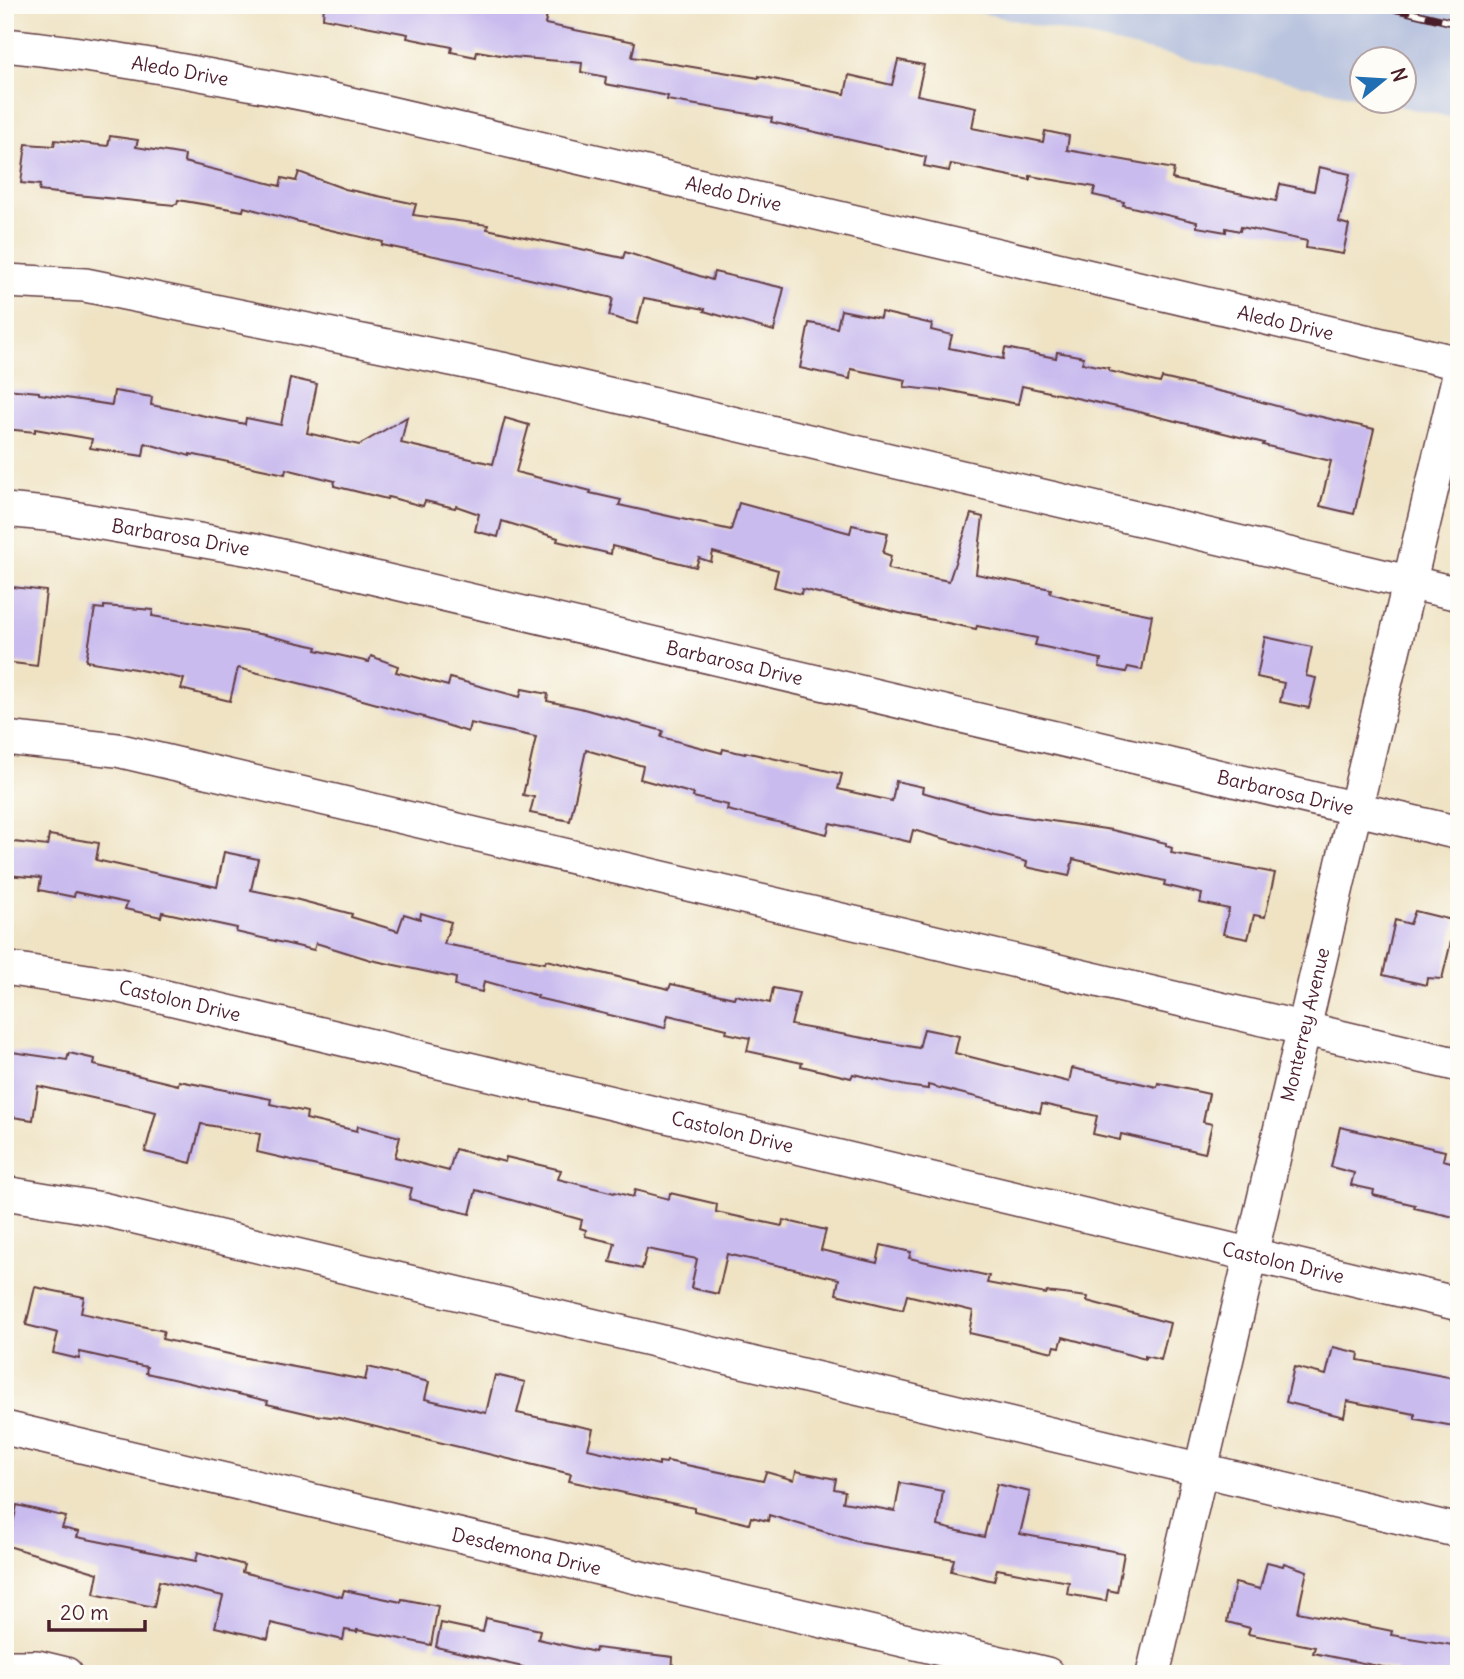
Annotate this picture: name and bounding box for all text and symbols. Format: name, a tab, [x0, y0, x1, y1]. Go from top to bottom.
north arrow	[1348, 46, 1418, 116]
street label: Aledo Drive	[130, 50, 231, 91]
text: N	[1386, 65, 1413, 85]
street label: Aledo Drive	[683, 171, 784, 216]
street label: Aledo Drive	[1235, 300, 1336, 345]
street label: Barbarosa Drive	[110, 513, 252, 561]
street label: Barbarosa Drive	[664, 635, 805, 690]
street label: Barbarosa Drive	[1215, 765, 1356, 820]
street label: Monterrey Avenue	[1275, 945, 1334, 1104]
street label: Castolon Drive	[117, 974, 243, 1026]
street label: Castolon Drive	[669, 1106, 796, 1158]
street label: Castolon Drive	[1220, 1236, 1347, 1288]
street label: Desdemona Drive	[450, 1522, 604, 1580]
scale bar	[49, 1588, 145, 1632]
text: 20 m	[60, 1599, 109, 1626]

